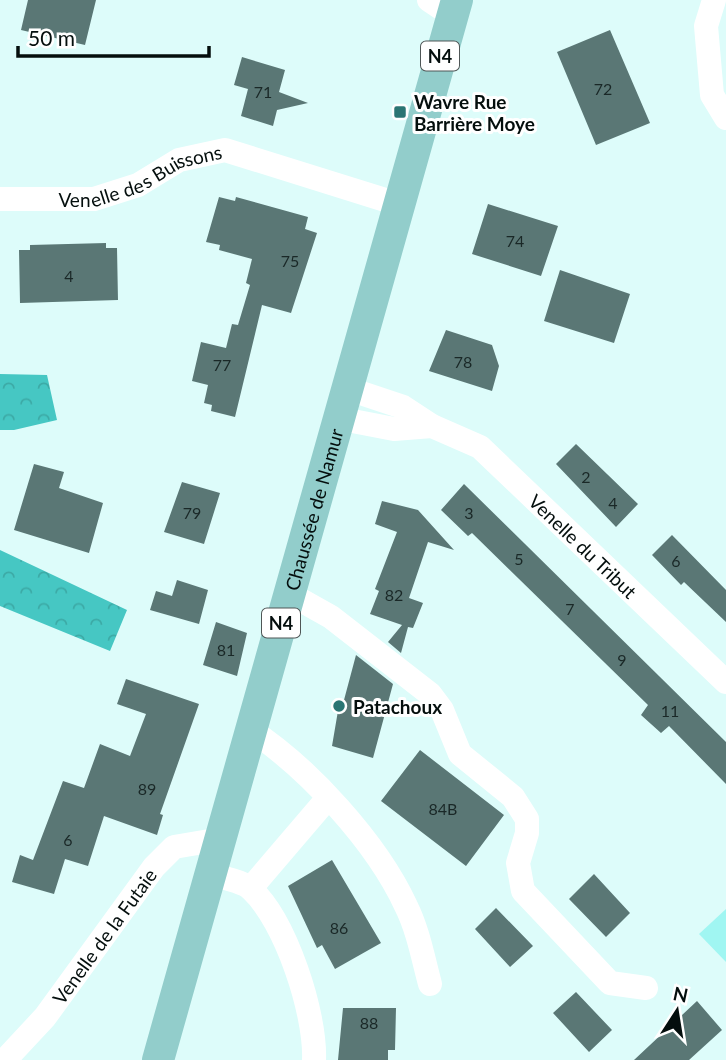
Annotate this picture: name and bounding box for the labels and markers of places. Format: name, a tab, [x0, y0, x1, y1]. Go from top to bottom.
place label: Wavre Rue Barrière Moye	[414, 90, 535, 135]
marker: Wavre Rue Barrière Moye	[392, 104, 408, 120]
place label: Patachoux	[353, 695, 442, 718]
marker: Patachoux	[331, 698, 347, 714]

